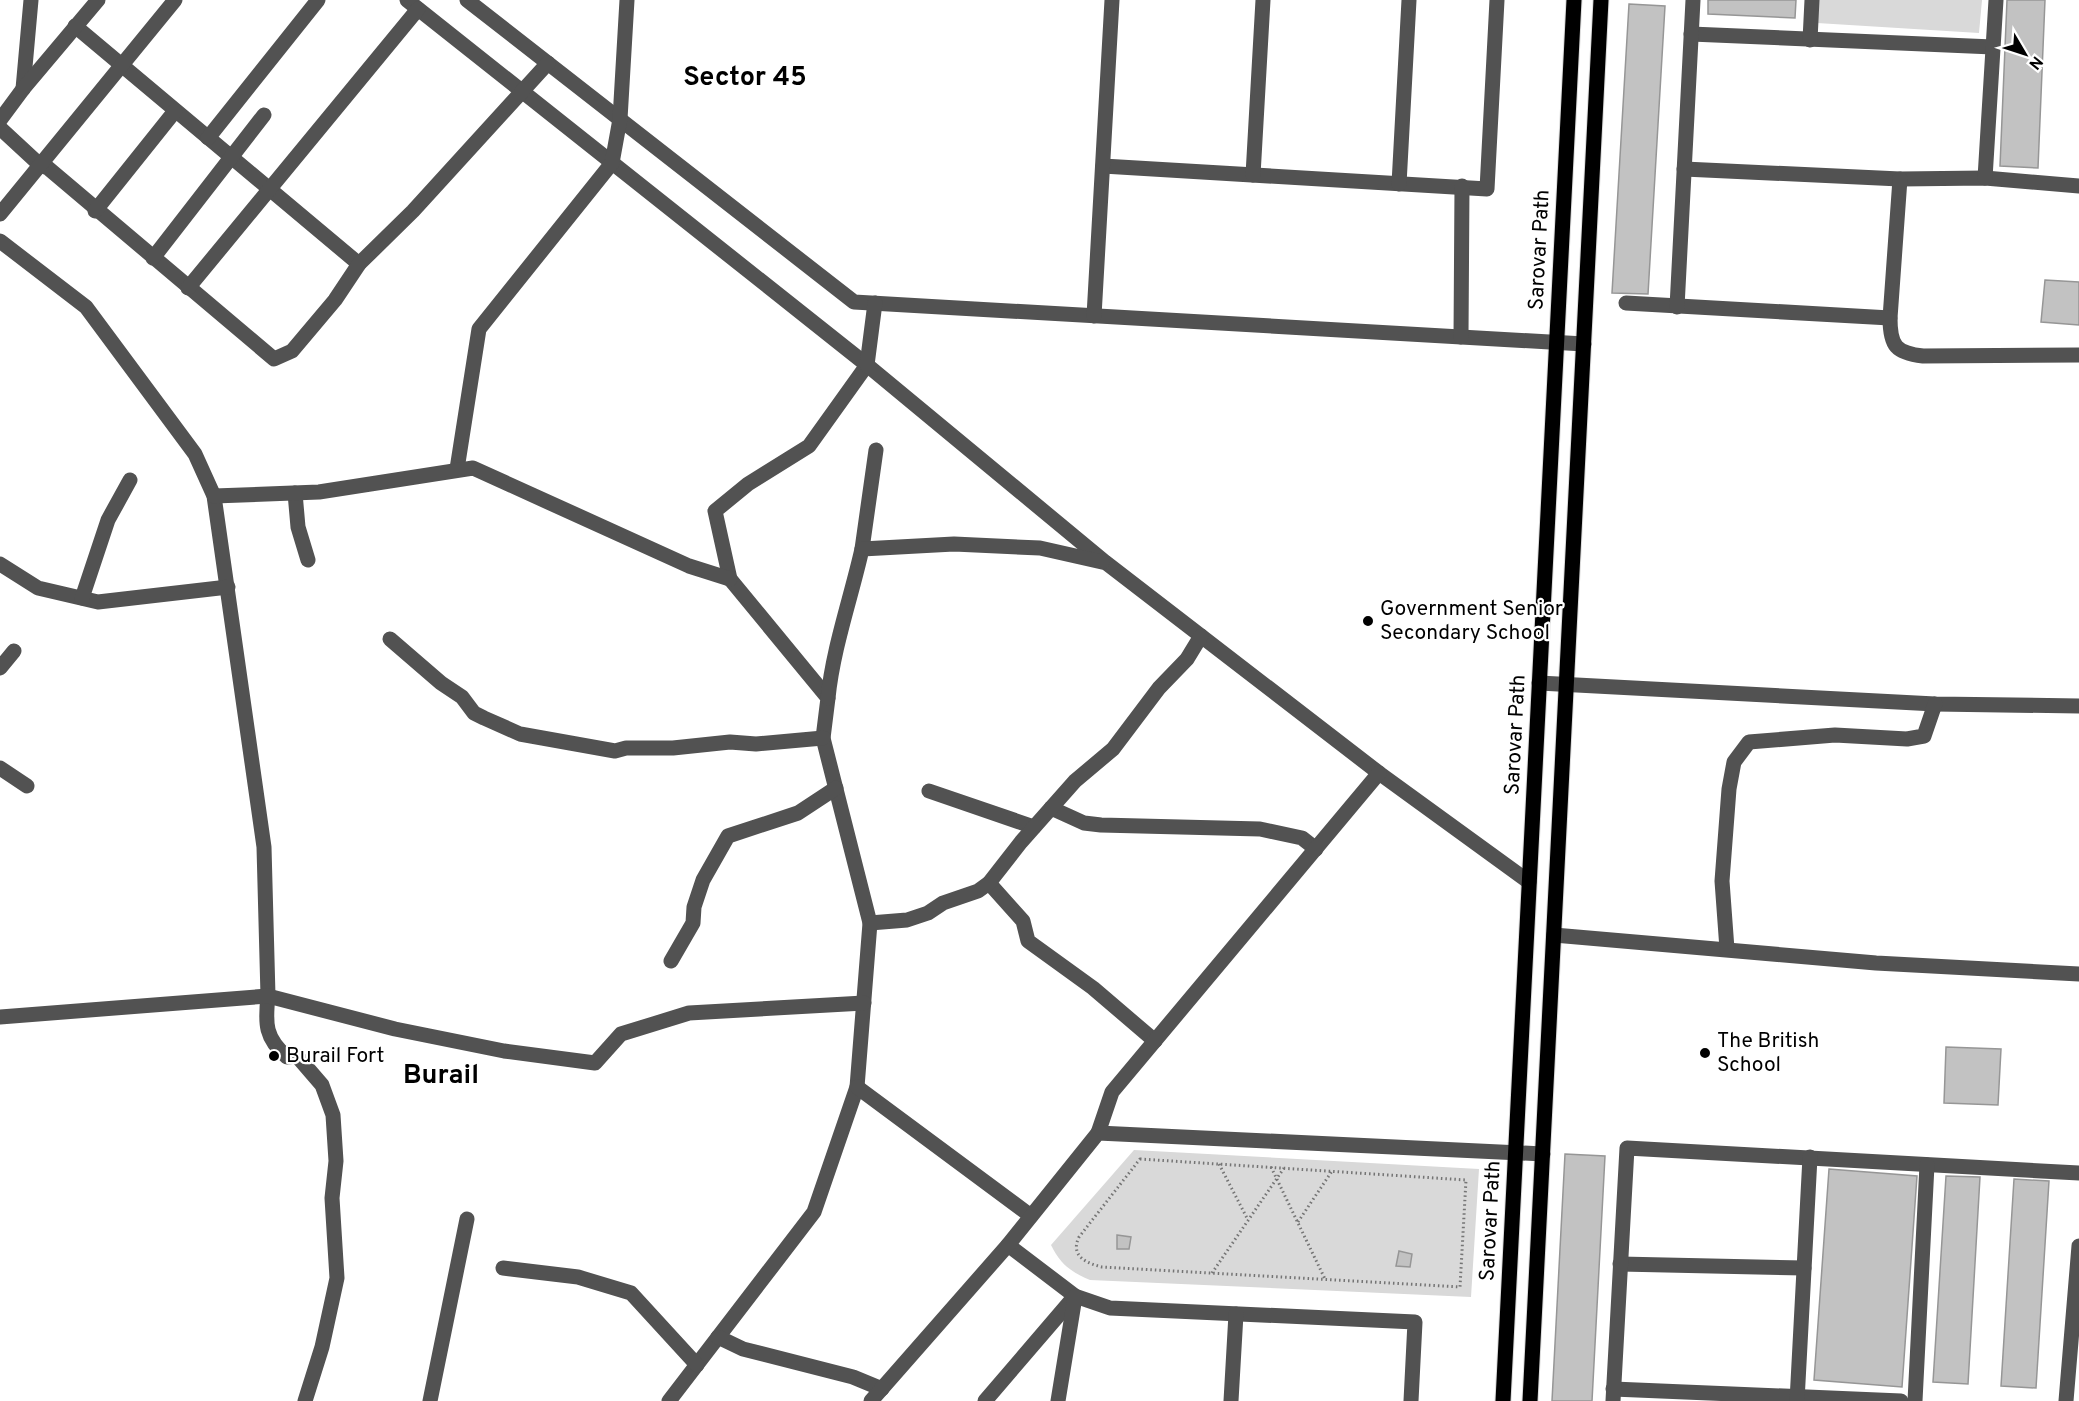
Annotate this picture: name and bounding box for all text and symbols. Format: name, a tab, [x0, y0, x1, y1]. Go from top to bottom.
north arrow	[1995, 24, 2055, 84]
text: N	[2024, 51, 2046, 73]
district label: Sector 45	[683, 61, 807, 95]
street label: Sarovar Path	[1523, 189, 1557, 311]
place label: Government Senior Secondary School	[1380, 596, 1563, 647]
marker: Government Senior Secondary School	[1361, 614, 1375, 628]
street label: Sarovar Path	[1499, 674, 1533, 796]
place label: The British School	[1717, 1028, 1819, 1079]
place label: Burail Fort	[286, 1043, 384, 1070]
marker: The British School	[1698, 1046, 1712, 1060]
marker: Burail Fort	[267, 1049, 281, 1063]
district label: Burail	[403, 1059, 479, 1093]
street label: Sarovar Path	[1474, 1160, 1508, 1282]

